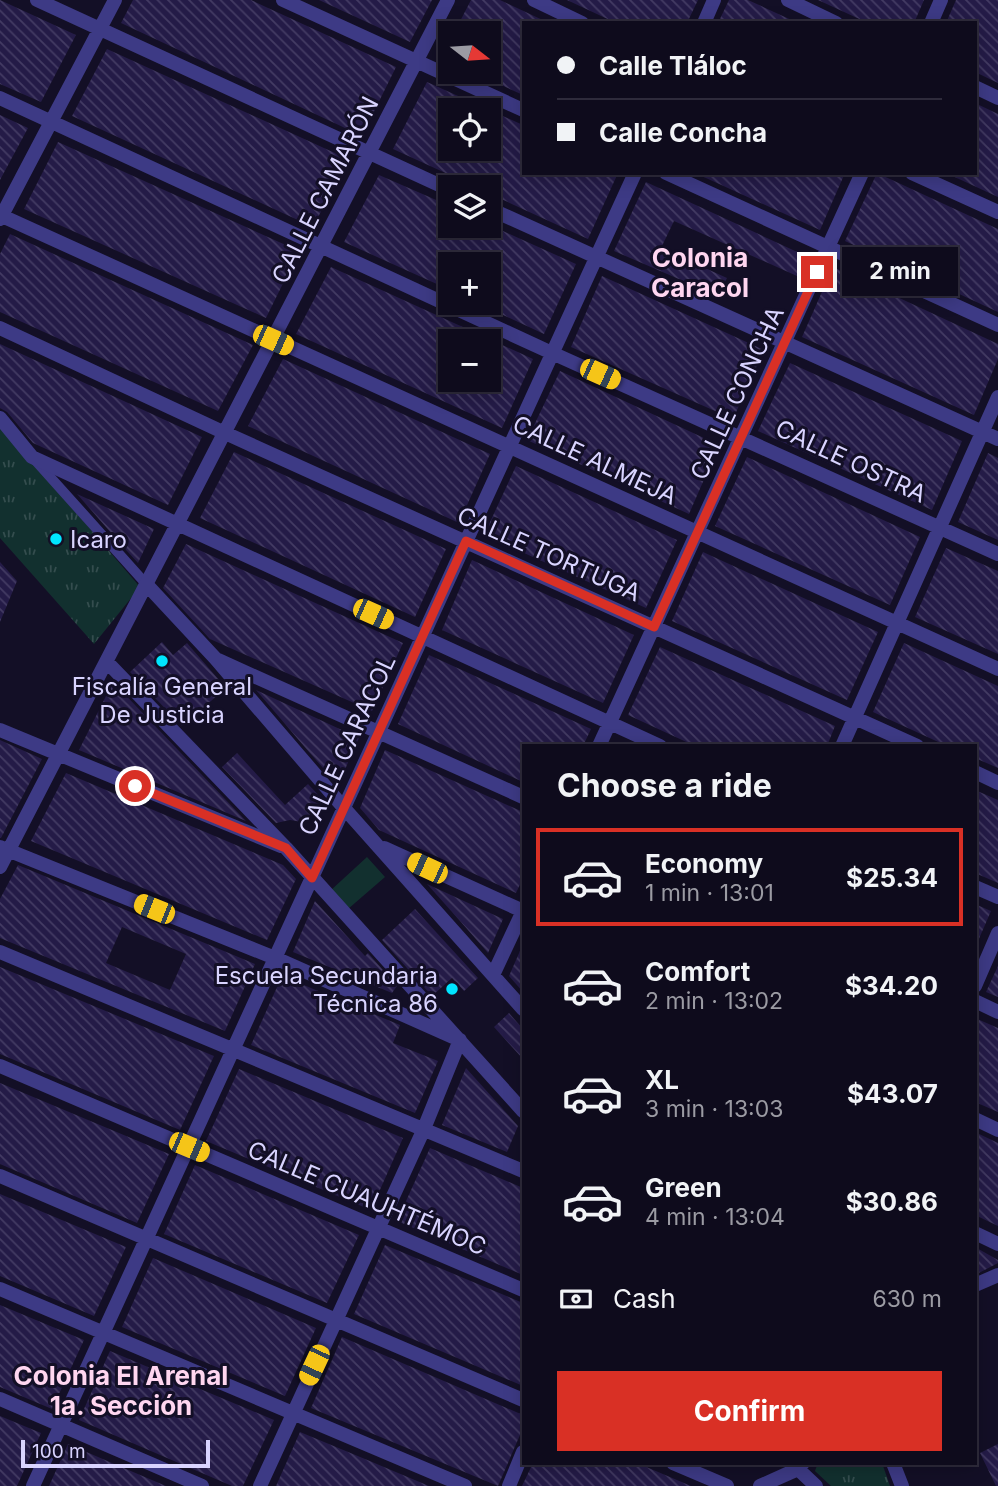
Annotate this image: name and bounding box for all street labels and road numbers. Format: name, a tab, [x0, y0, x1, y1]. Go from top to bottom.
street label: CALLE CAMARÓN	[265, 92, 385, 288]
street label: CALLE CONCHA	[684, 302, 790, 484]
street label: CALLE ALMEJA	[508, 409, 682, 511]
street label: CALLE OSTRA	[771, 413, 931, 509]
street label: CALLE TORTUGA	[453, 501, 645, 607]
street label: CALLE CARACOL	[292, 650, 402, 840]
street label: CALLE CUAUHTÉMOC	[243, 1134, 491, 1261]

